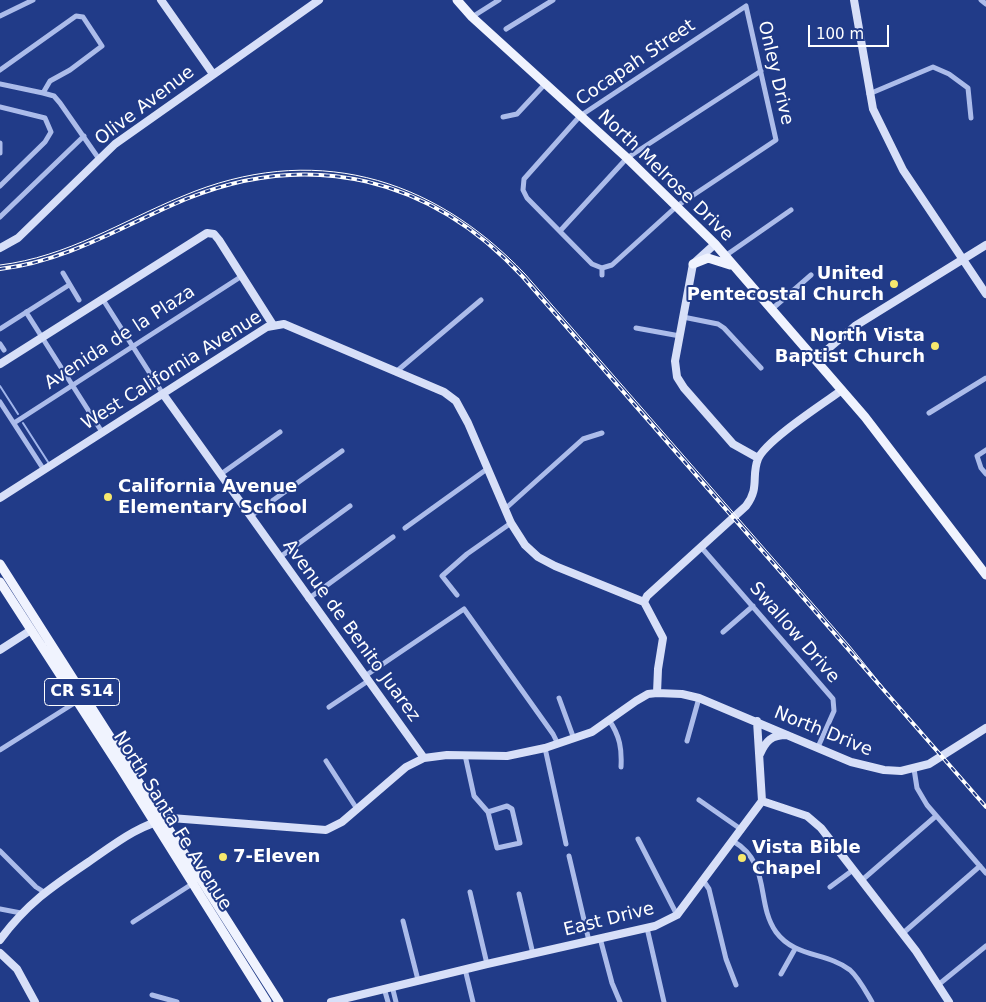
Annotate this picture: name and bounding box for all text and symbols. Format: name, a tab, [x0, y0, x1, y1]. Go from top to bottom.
street label: Cocapah Street	[572, 15, 700, 111]
scale bar	[811, 15, 892, 47]
street label: Onley Drive	[753, 19, 797, 127]
text: 100 m	[816, 25, 864, 43]
street label: Olive Avenue	[91, 62, 199, 150]
street label: North Melrose Drive	[593, 106, 737, 246]
place label: United Pentecostal Church	[687, 263, 884, 306]
marker: United Pentecostal Church	[888, 278, 900, 290]
street label: Avenida de la Plaza	[41, 281, 199, 395]
street label: West California Avenue	[78, 307, 266, 435]
place label: North Vista Baptist Church	[775, 325, 925, 368]
marker: North Vista Baptist Church	[929, 340, 941, 352]
place label: California Avenue Elementary School	[118, 476, 307, 518]
marker: California Avenue Elementary School	[102, 491, 114, 503]
street label: Avenue de Benito Juarez	[278, 536, 424, 726]
street label: Swallow Drive	[744, 578, 844, 688]
road number: CR S14	[44, 679, 120, 706]
street label: North Drive	[771, 702, 875, 762]
street label: North Santa Fe Avenue	[108, 728, 236, 914]
place label: Vista Bible Chapel	[752, 837, 861, 880]
place label: 7-Eleven	[233, 846, 320, 868]
marker: 7-Eleven	[217, 851, 229, 863]
marker: Vista Bible Chapel	[736, 852, 748, 864]
street label: East Drive	[561, 898, 657, 942]

